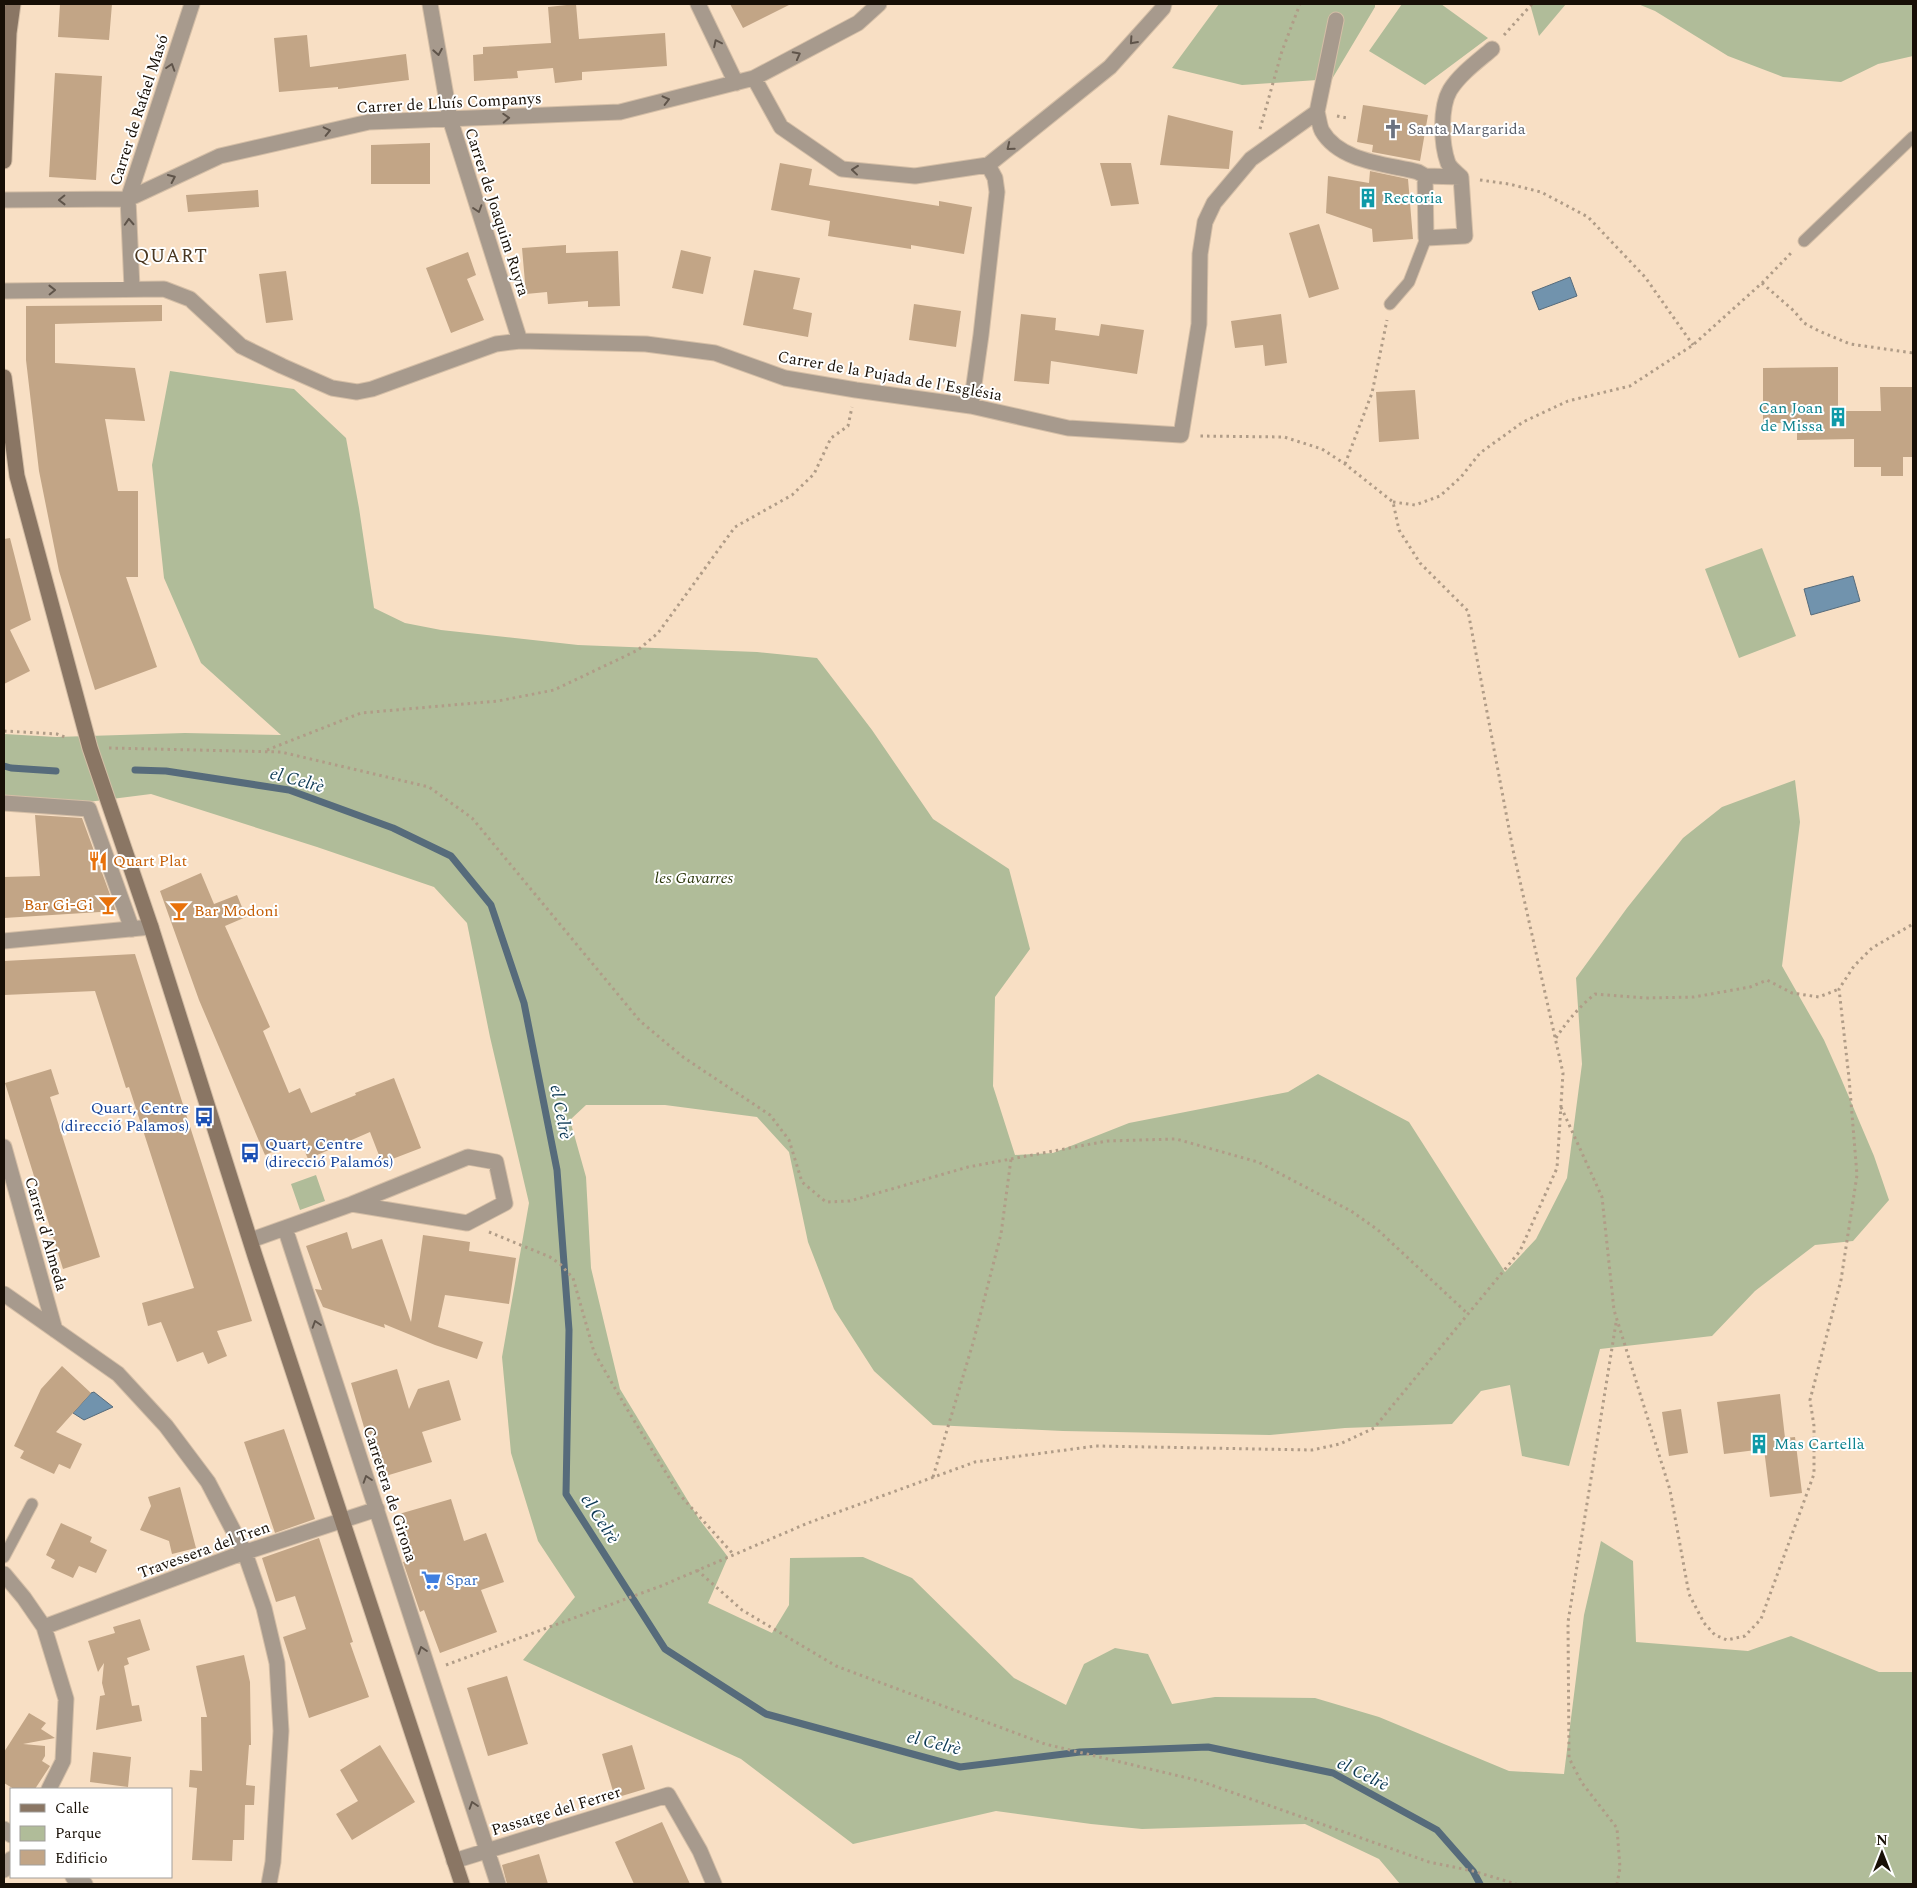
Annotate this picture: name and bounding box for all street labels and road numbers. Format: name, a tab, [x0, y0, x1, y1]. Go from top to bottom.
street label: Carrer de Rafael Masó	[103, 31, 175, 189]
street label: Carrer de Lluís Companys	[356, 86, 542, 120]
street label: Carrer de Joaquim Ruyra	[458, 125, 536, 299]
street label: Carrer de la Pujada de l'Església	[776, 344, 1004, 408]
street label: Carrer d'Almeda	[18, 1174, 74, 1294]
street label: Carretera de Girona	[357, 1423, 423, 1565]
street label: Travessera del Tren	[135, 1515, 273, 1585]
street label: Passatge del Ferrer	[488, 1780, 624, 1842]

